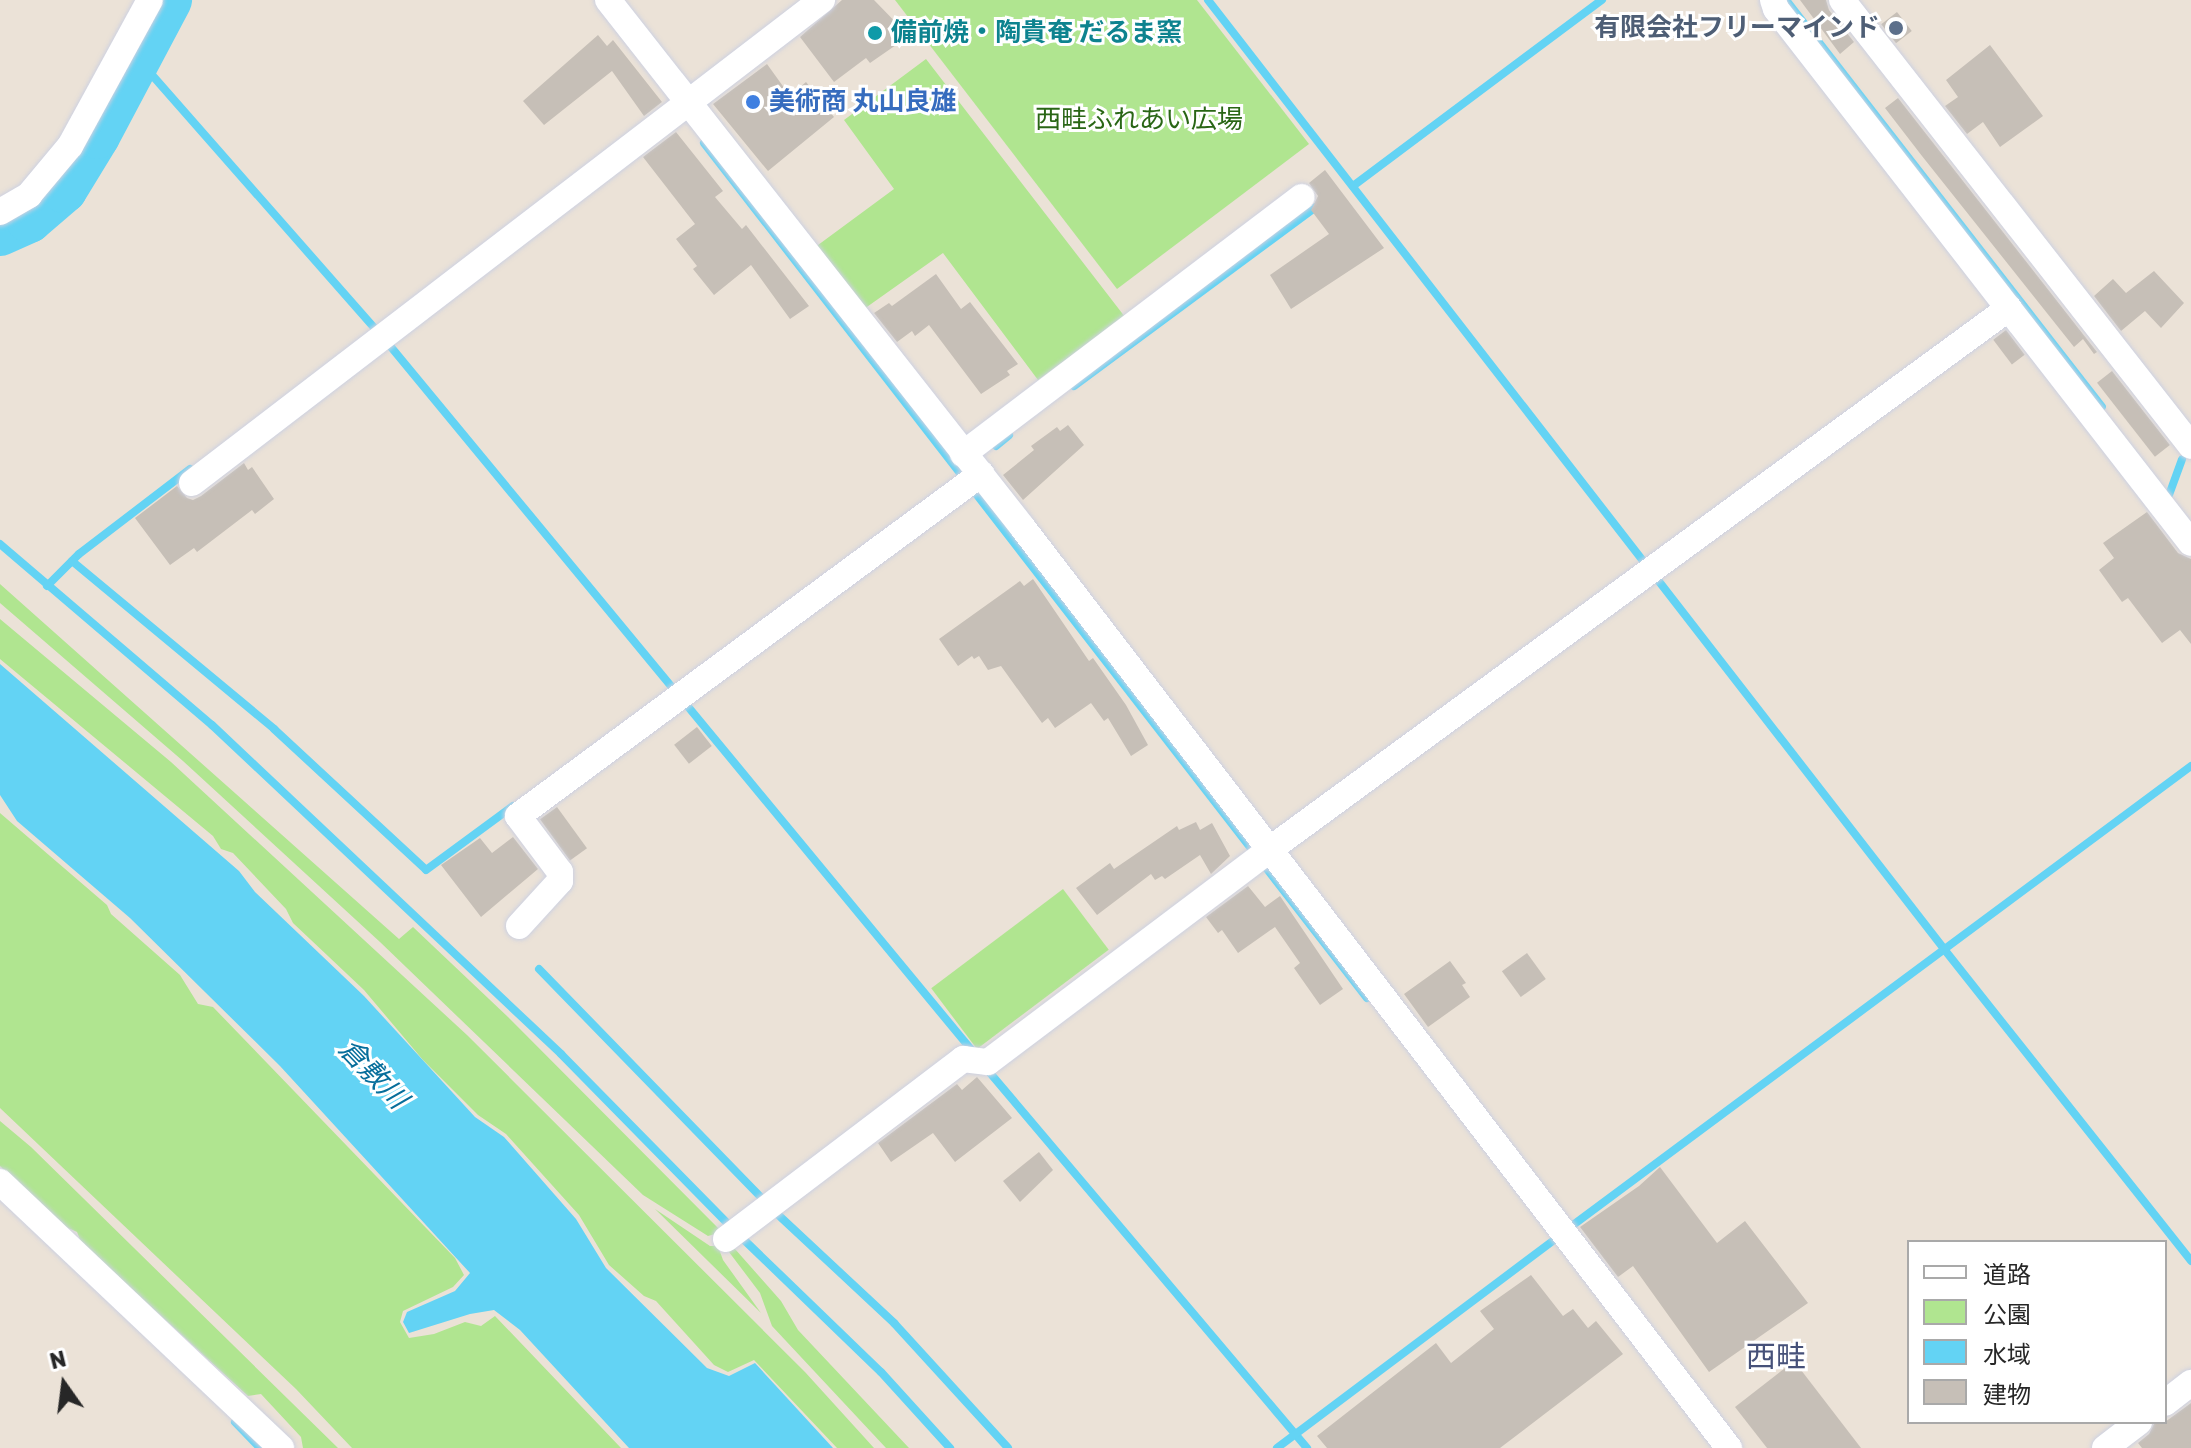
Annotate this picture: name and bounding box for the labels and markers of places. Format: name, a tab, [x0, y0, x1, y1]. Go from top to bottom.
place label: 有限会社フリーマインド	[1594, 12, 1880, 44]
place label: 備前焼・陶貴奄 だるま窯	[891, 17, 1183, 49]
marker: 有限会社フリーマインド	[1887, 19, 1905, 37]
marker: 備前焼・陶貴奄 だるま窯	[866, 24, 884, 42]
place label: 美術商 丸山良雄	[769, 86, 957, 118]
marker: 美術商 丸山良雄	[744, 93, 762, 111]

